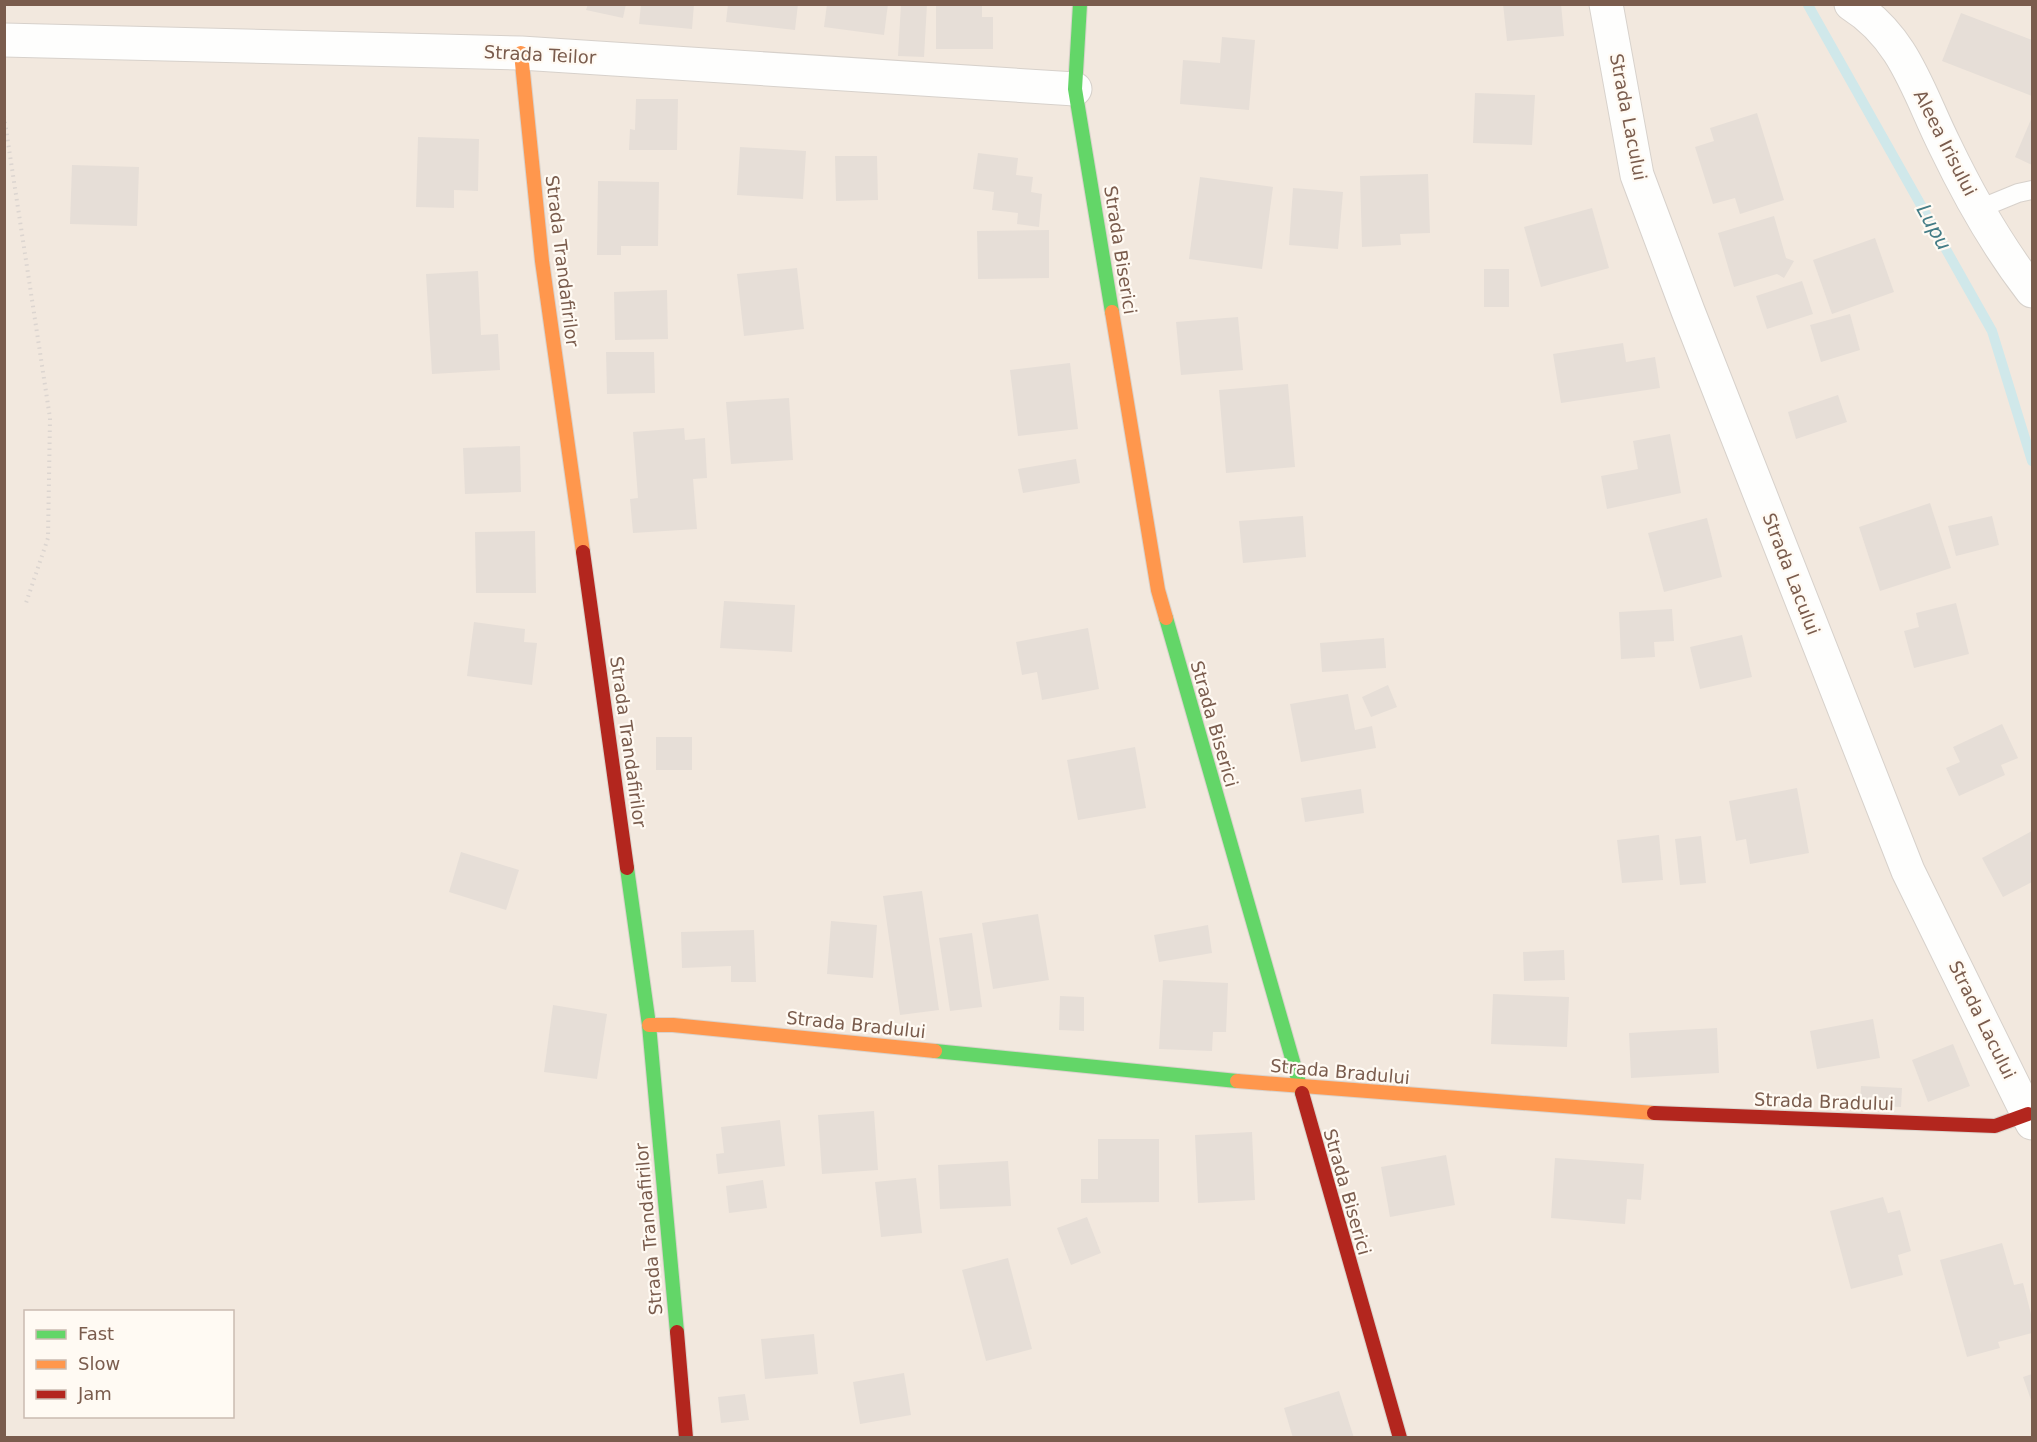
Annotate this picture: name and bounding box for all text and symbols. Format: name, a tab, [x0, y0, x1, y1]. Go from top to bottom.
street label: Strada Teilor	[483, 41, 597, 68]
street label: Strada Lacului	[1606, 52, 1651, 182]
street label: Aleea Irisului	[1910, 86, 1981, 199]
street label: Strada Trandafirilor	[542, 174, 584, 349]
street label: Strada Biserici	[1100, 184, 1141, 316]
water label: Lupu	[1912, 200, 1956, 254]
street label: Strada Lacului	[1759, 510, 1824, 638]
street label: Strada Trandafirilor	[606, 655, 651, 830]
street label: Strada Biserici	[1186, 658, 1243, 789]
street label: Strada Lacului	[1945, 957, 2020, 1082]
street label: Strada Bradului	[785, 1007, 927, 1042]
street label: Strada Bradului	[1269, 1055, 1411, 1088]
street label: Strada Bradului	[1754, 1089, 1894, 1114]
street label: Strada Biserici	[1319, 1126, 1376, 1257]
street label: Strada Trandafirilor	[630, 1141, 666, 1316]
legend	[24, 1310, 234, 1418]
text: Fast	[78, 1323, 114, 1344]
text: Slow	[78, 1353, 120, 1374]
text: Jam	[77, 1383, 112, 1404]

